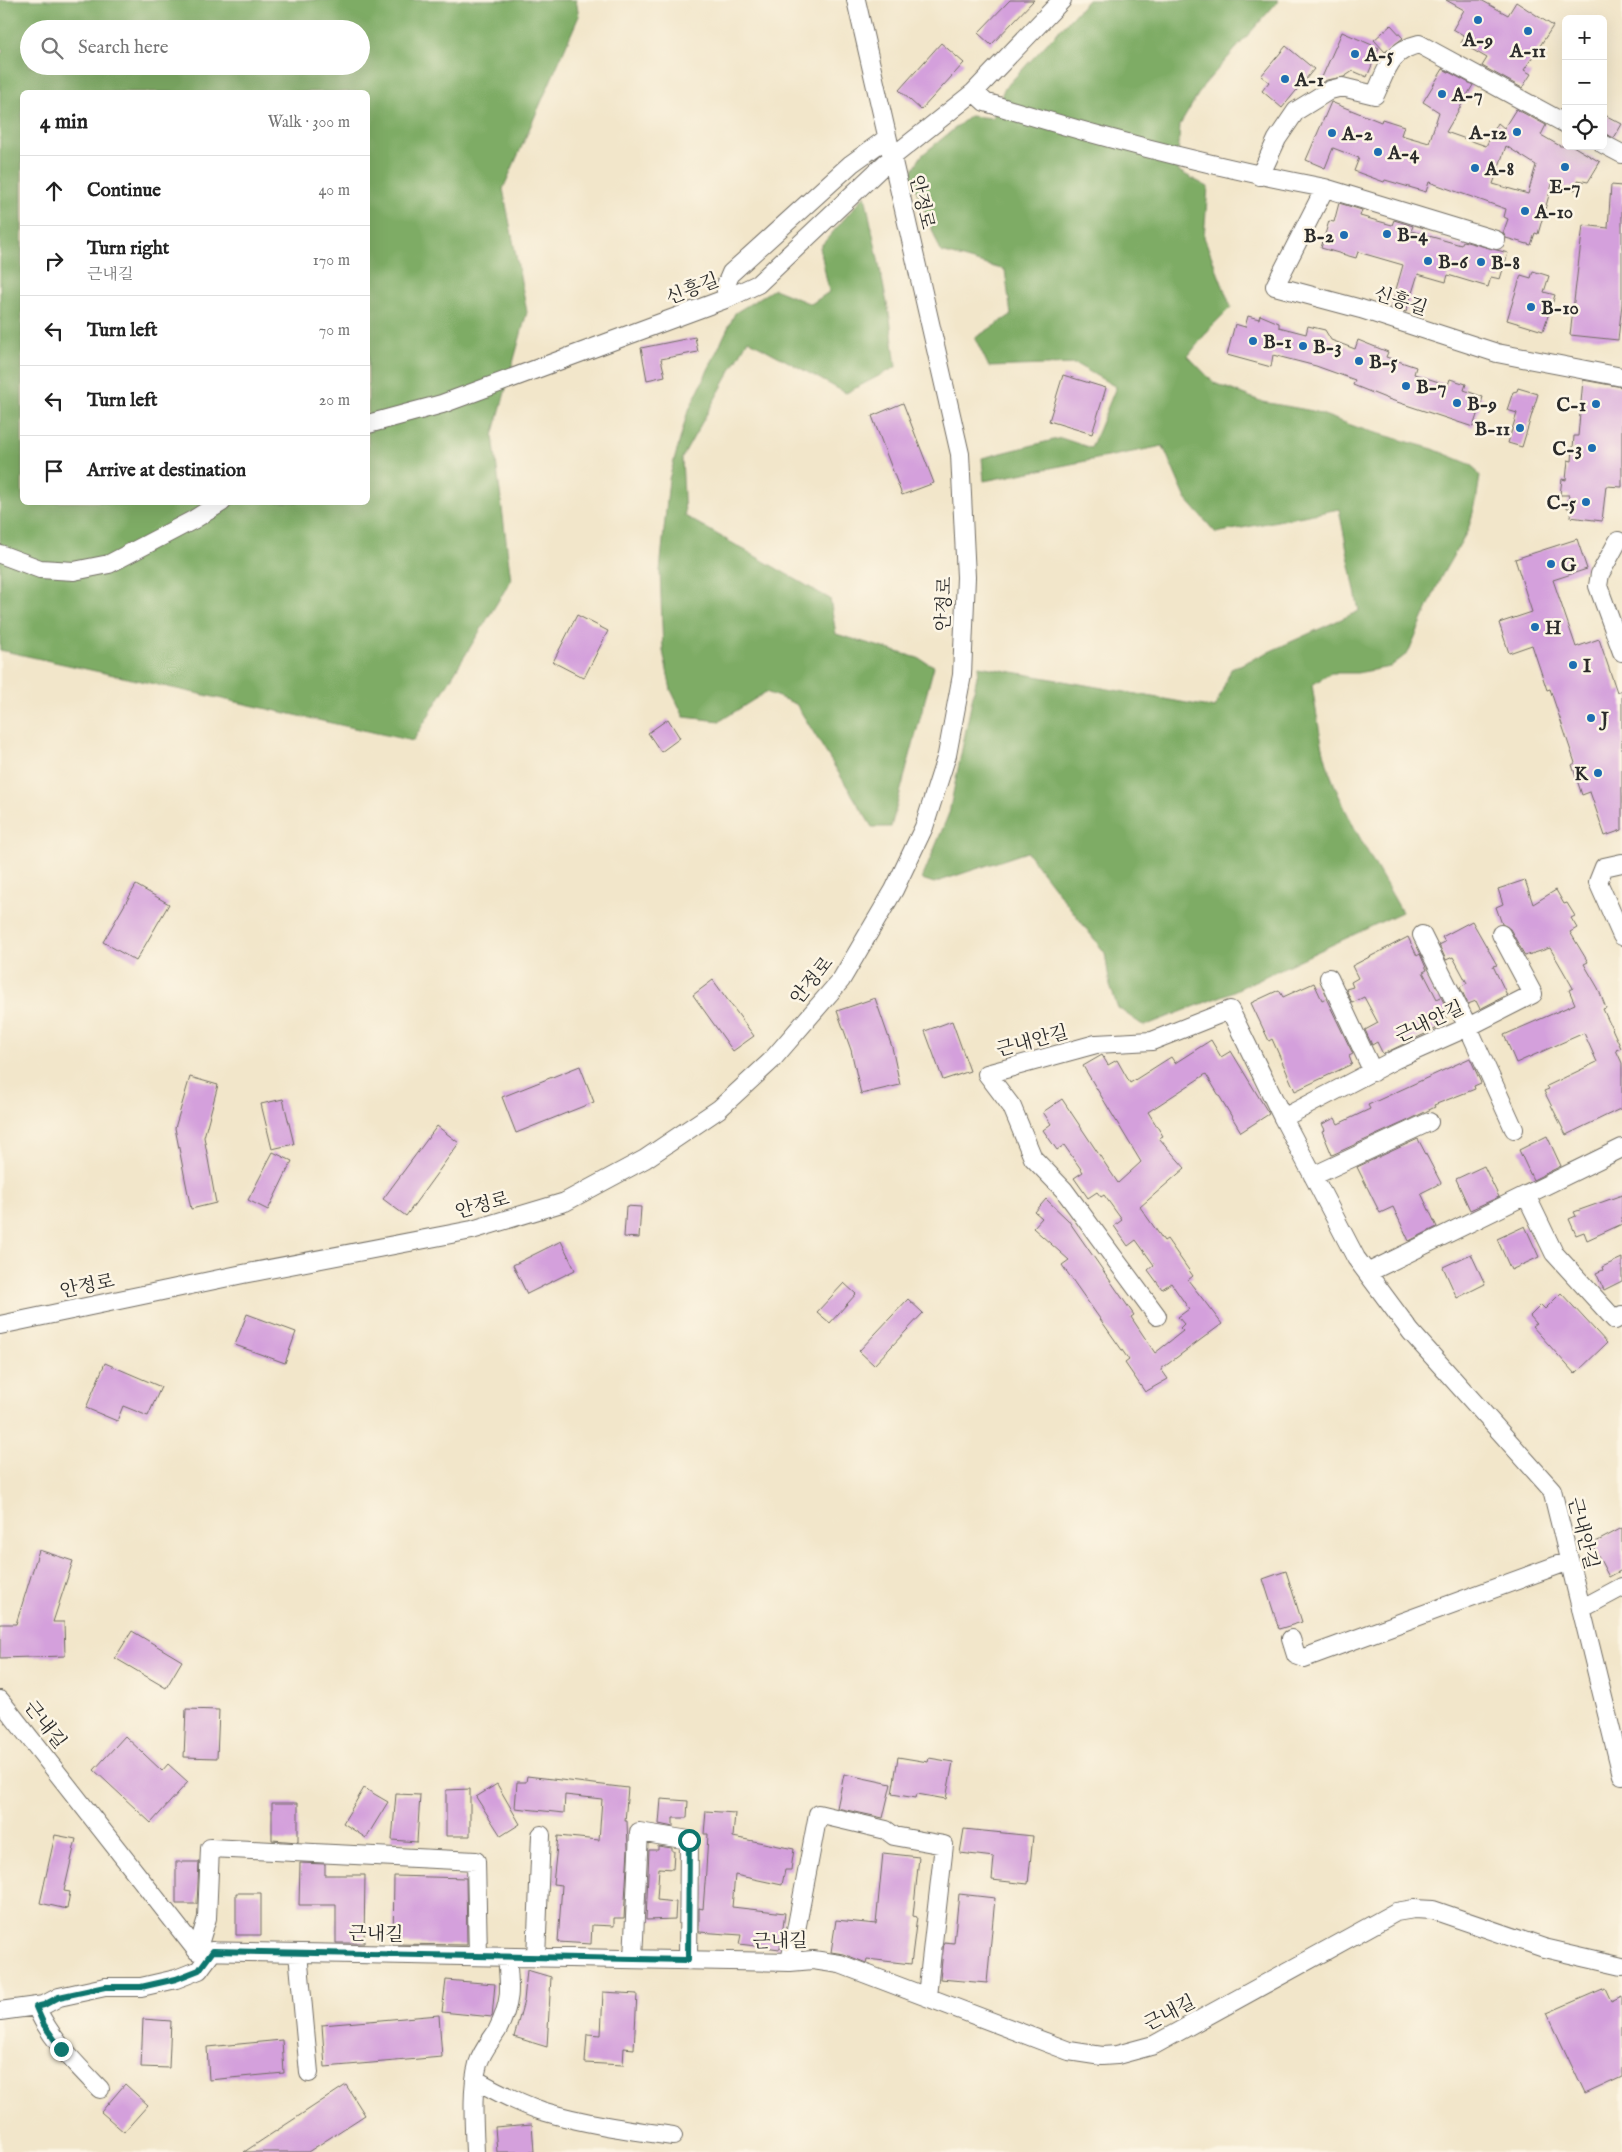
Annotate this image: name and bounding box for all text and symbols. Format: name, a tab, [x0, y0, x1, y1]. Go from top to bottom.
marker: A-9	[1472, 14, 1484, 26]
map controls	[1562, 15, 1607, 150]
button: +	[1562, 15, 1607, 60]
search box	[20, 20, 370, 75]
marker: A-11	[1522, 25, 1534, 37]
place label: A-9	[1462, 29, 1493, 53]
icon: search	[38, 34, 66, 62]
text: Search here	[78, 36, 169, 60]
place label: A-11	[1509, 40, 1546, 64]
place label: A-5	[1364, 44, 1394, 68]
marker: A-5	[1349, 48, 1361, 60]
button: −	[1562, 60, 1607, 105]
place label: A-1	[1294, 69, 1324, 93]
marker: A-1	[1279, 73, 1291, 85]
place label: A-7	[1451, 84, 1483, 108]
marker: A-7	[1436, 88, 1448, 100]
button: locate	[1562, 105, 1607, 150]
text: 4 min	[40, 109, 88, 136]
text: Walk · 300 m	[268, 113, 350, 133]
place label: A-12	[1468, 122, 1507, 146]
place label: A-2	[1341, 123, 1373, 147]
marker: A-12	[1511, 126, 1523, 138]
marker: A-2	[1326, 127, 1338, 139]
place label: A-4	[1387, 142, 1420, 166]
marker: A-4	[1372, 146, 1384, 158]
place label: A-8	[1484, 158, 1514, 182]
marker: E-7	[1559, 161, 1571, 173]
marker: A-8	[1469, 162, 1481, 174]
street label: 안정로	[903, 173, 939, 232]
place label: E-7	[1550, 176, 1581, 200]
icon: ahead	[40, 177, 68, 205]
text: Continue	[87, 179, 161, 203]
text: 40 m	[318, 181, 350, 201]
place label: A-10	[1534, 201, 1573, 225]
marker: A-10	[1519, 205, 1531, 217]
place label: B-4	[1397, 224, 1428, 248]
place label: B-2	[1304, 225, 1334, 249]
marker: B-4	[1381, 228, 1393, 240]
marker: B-2	[1338, 229, 1350, 241]
text: Turn right	[87, 237, 169, 261]
icon: right	[40, 247, 68, 275]
text: 170 m	[313, 251, 350, 271]
place label: B-6	[1438, 251, 1468, 275]
place label: B-8	[1491, 252, 1520, 276]
marker: B-6	[1422, 255, 1434, 267]
marker: B-8	[1475, 256, 1487, 268]
text: 근내길	[87, 265, 133, 285]
street label: 신흥길	[663, 269, 723, 311]
street label: 신흥길	[1370, 282, 1430, 322]
place label: B-10	[1541, 297, 1579, 321]
marker: B-10	[1525, 301, 1537, 313]
icon: left	[40, 317, 68, 345]
text: Turn left	[87, 319, 158, 343]
text: 70 m	[319, 321, 350, 341]
place label: B-1	[1263, 331, 1291, 355]
marker: B-1	[1247, 335, 1259, 347]
place label: B-3	[1313, 336, 1342, 360]
marker: B-3	[1297, 340, 1309, 352]
place label: B-5	[1369, 351, 1397, 375]
marker: B-5	[1353, 355, 1365, 367]
place label: B-7	[1416, 376, 1446, 400]
marker: B-7	[1400, 380, 1412, 392]
icon: left	[40, 387, 68, 415]
text: Turn left	[87, 389, 158, 413]
text: 20 m	[319, 391, 350, 411]
place label: B-9	[1467, 393, 1497, 417]
place label: C-1	[1557, 394, 1586, 418]
marker: B-9	[1451, 397, 1463, 409]
marker: C-1	[1590, 398, 1602, 410]
place label: B-11	[1474, 418, 1510, 442]
marker: B-11	[1514, 422, 1526, 434]
place label: C-3	[1552, 438, 1582, 462]
marker: C-3	[1586, 442, 1598, 454]
icon: arrive	[40, 457, 68, 485]
text: Arrive at destination	[87, 459, 246, 483]
place label: C-5	[1547, 492, 1576, 516]
marker: C-5	[1580, 496, 1592, 508]
place label: G	[1561, 554, 1577, 578]
marker: G	[1545, 558, 1557, 570]
street label: 안정로	[932, 576, 958, 632]
place label: H	[1545, 617, 1562, 641]
marker: H	[1529, 621, 1541, 633]
place label: I	[1583, 655, 1591, 679]
marker: I	[1567, 659, 1579, 671]
place label: J	[1598, 708, 1609, 732]
marker: J	[1585, 712, 1597, 724]
place label: K	[1574, 763, 1589, 787]
marker: K	[1592, 767, 1604, 779]
street label: 안정로	[786, 952, 839, 1010]
street label: 근내안길	[1392, 996, 1468, 1049]
street label: 근내안길	[994, 1021, 1071, 1063]
street label: 안정로	[453, 1187, 512, 1225]
street label: 안정로	[58, 1269, 117, 1304]
street label: 근내안길	[1562, 1495, 1603, 1572]
street label: 근내길	[18, 1696, 71, 1754]
route start	[678, 1829, 701, 1852]
street label: 근내길	[348, 1923, 404, 1947]
street label: 근내길	[752, 1930, 808, 1954]
street label: 근내길	[1140, 1991, 1200, 2037]
route end	[50, 2038, 73, 2061]

